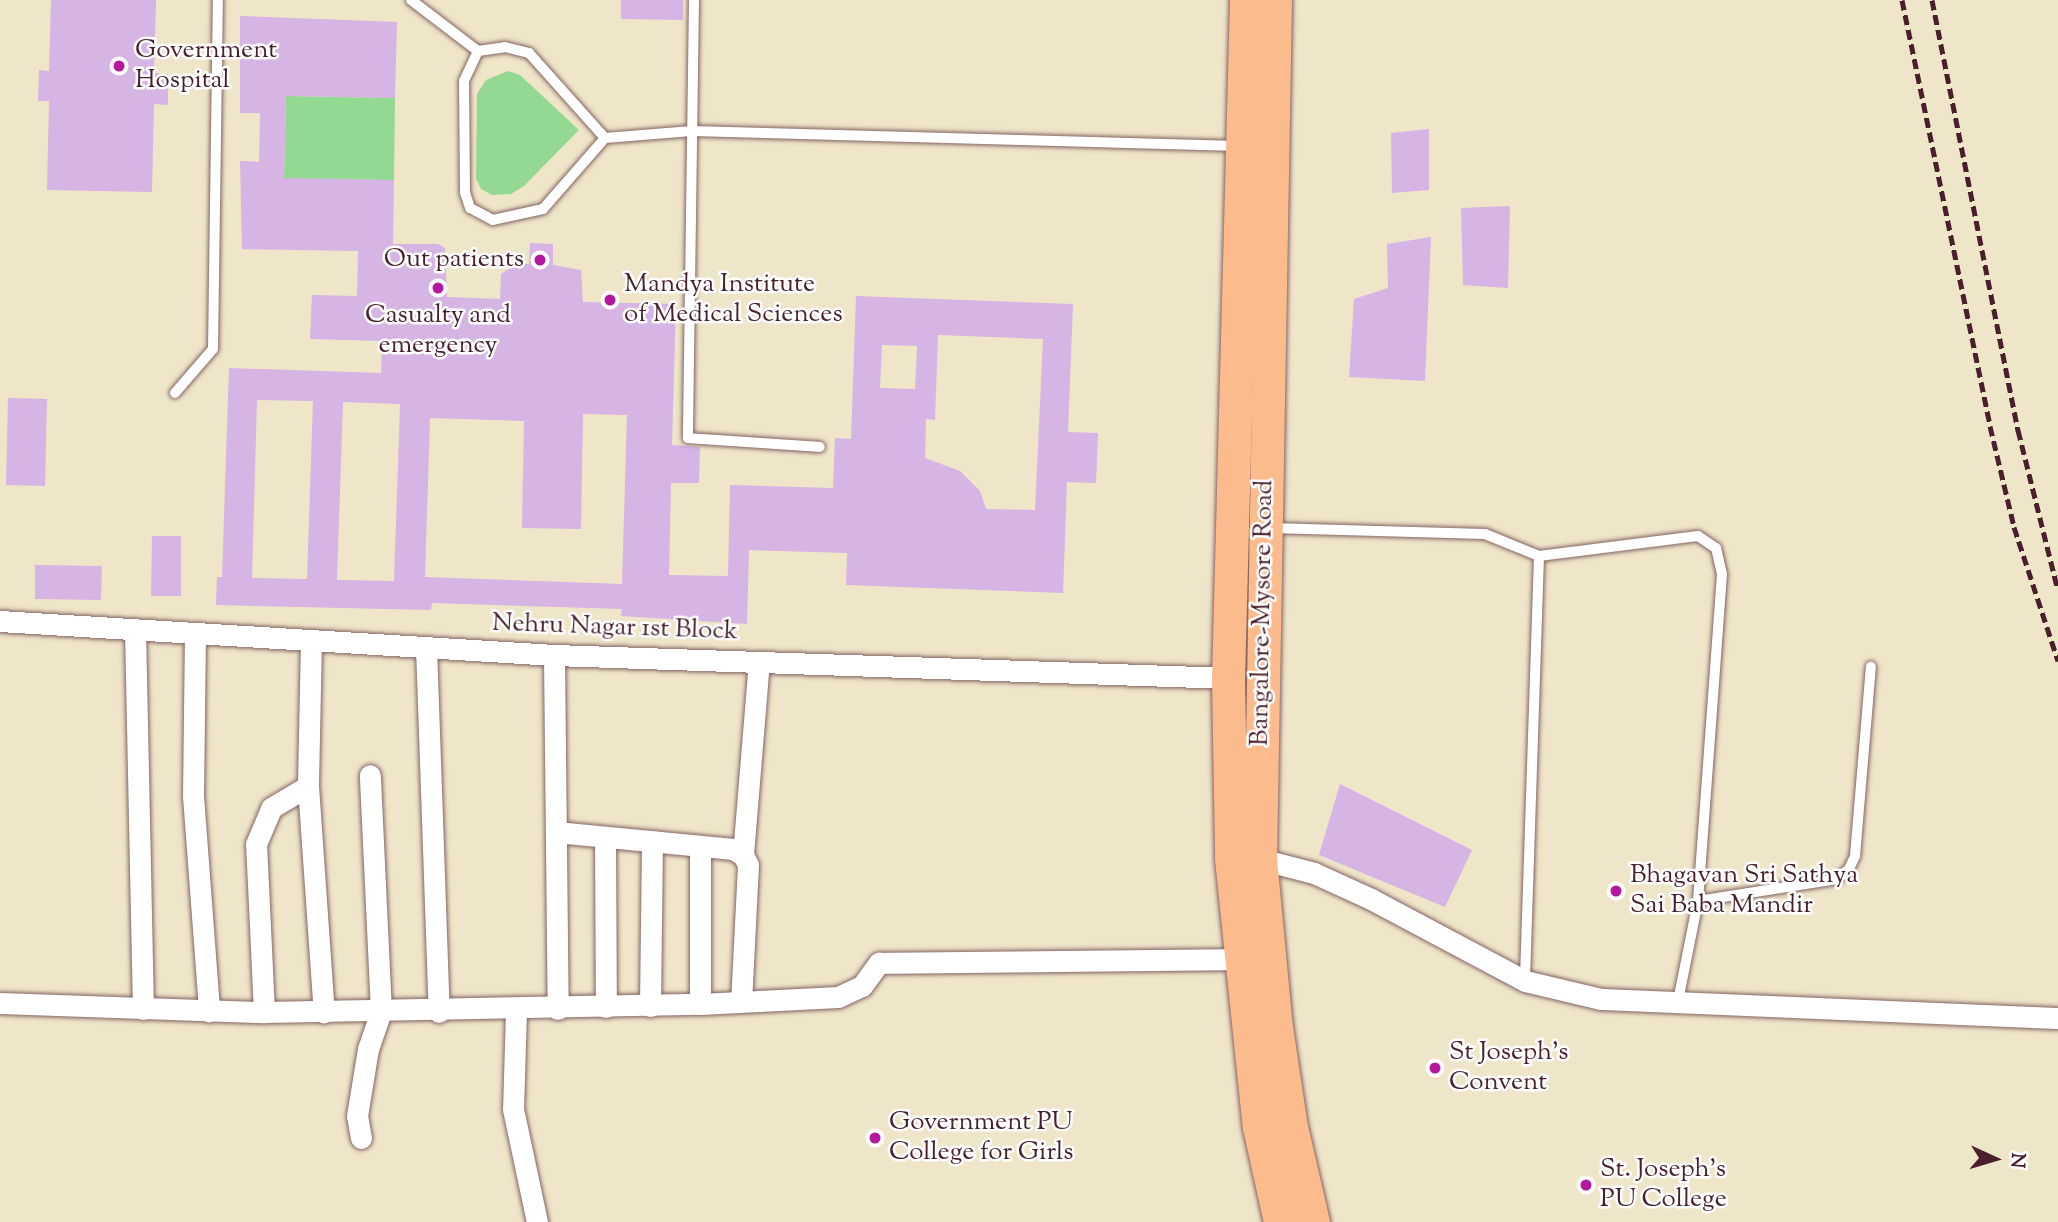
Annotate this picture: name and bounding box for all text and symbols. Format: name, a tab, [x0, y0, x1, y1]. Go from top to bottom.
place label: Government Hospital	[135, 35, 277, 96]
marker: Government Hospital	[109, 56, 129, 76]
place label: Out patients	[384, 244, 524, 276]
marker: Out patients	[530, 250, 550, 270]
place label: Mandya Institute of Medical Sciences	[624, 269, 843, 330]
marker: Casualty and emergency	[428, 278, 448, 298]
marker: Mandya Institute of Medical Sciences	[602, 292, 618, 308]
place label: Casualty and emergency	[365, 300, 511, 362]
street label: Bangalore-Mysore Road	[1245, 480, 1281, 746]
street label: Nehru Nagar 1st Block	[491, 608, 739, 648]
place label: Bhagavan Sri Sathya Sai Baba Mandir	[1630, 860, 1858, 922]
marker: Bhagavan Sri Sathya Sai Baba Mandir	[1608, 883, 1624, 899]
place label: St Joseph's Convent	[1449, 1037, 1568, 1098]
marker: St Joseph's Convent	[1427, 1060, 1443, 1076]
place label: Government PU College for Girls	[889, 1107, 1073, 1168]
north arrow	[1960, 1124, 2030, 1194]
marker: Government PU College for Girls	[867, 1130, 883, 1146]
text: N	[2002, 1152, 2030, 1169]
place label: St. Joseph’s PU College	[1600, 1154, 1727, 1216]
marker: St. Joseph’s PU College	[1578, 1177, 1594, 1193]

